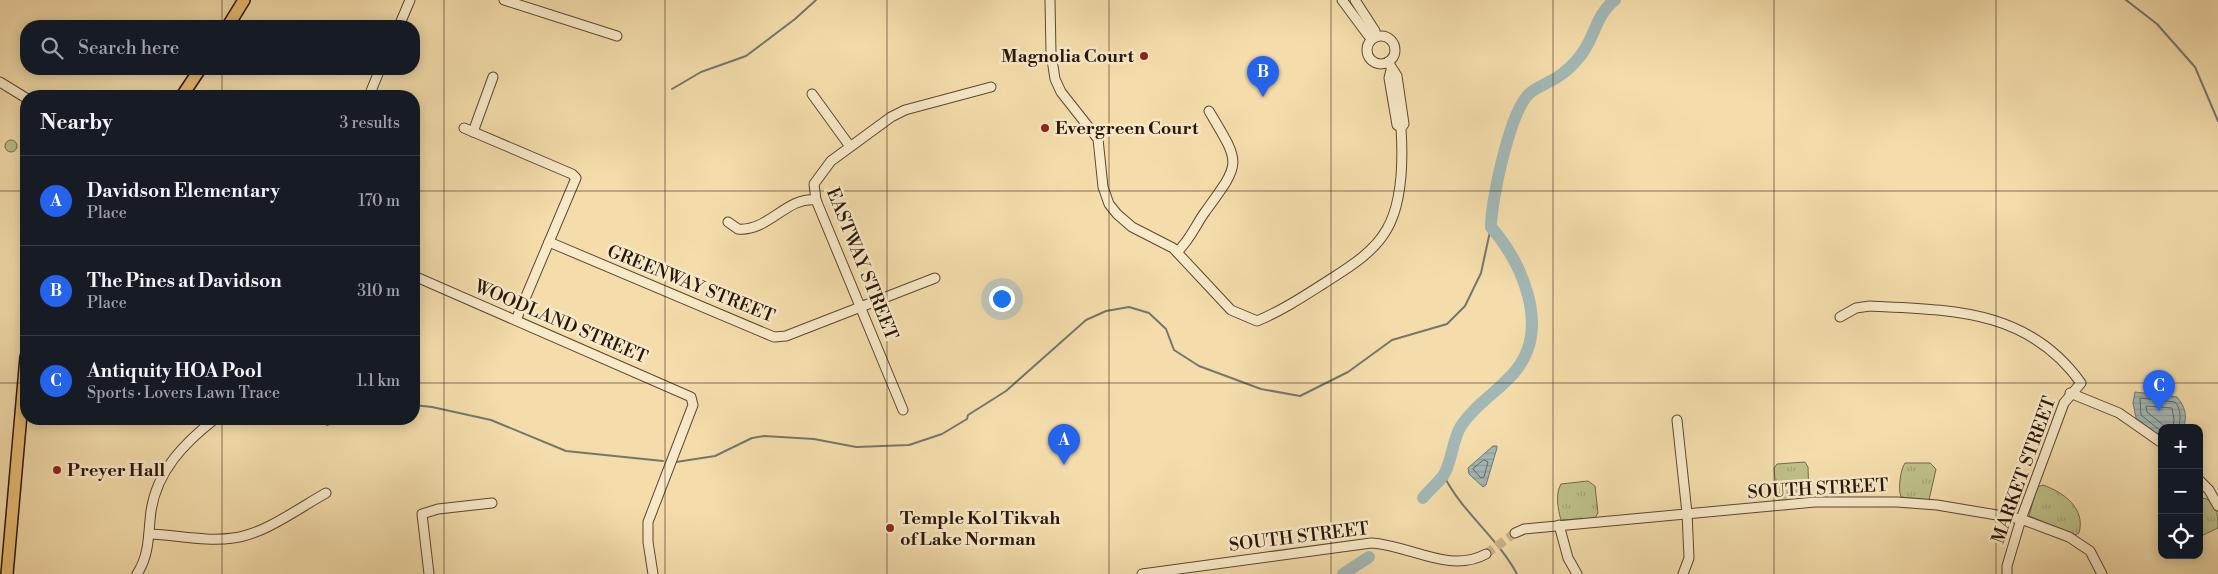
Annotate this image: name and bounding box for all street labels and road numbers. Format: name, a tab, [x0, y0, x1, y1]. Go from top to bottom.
street label: EASTWAY STREET	[821, 184, 903, 344]
street label: GREENWAY STREET	[604, 240, 778, 328]
street label: WOODLAND STREET	[470, 275, 651, 369]
street label: MARKET STREET	[1987, 393, 2061, 547]
street label: SOUTH STREET	[1747, 474, 1889, 504]
street label: SOUTH STREET	[1228, 517, 1371, 557]

